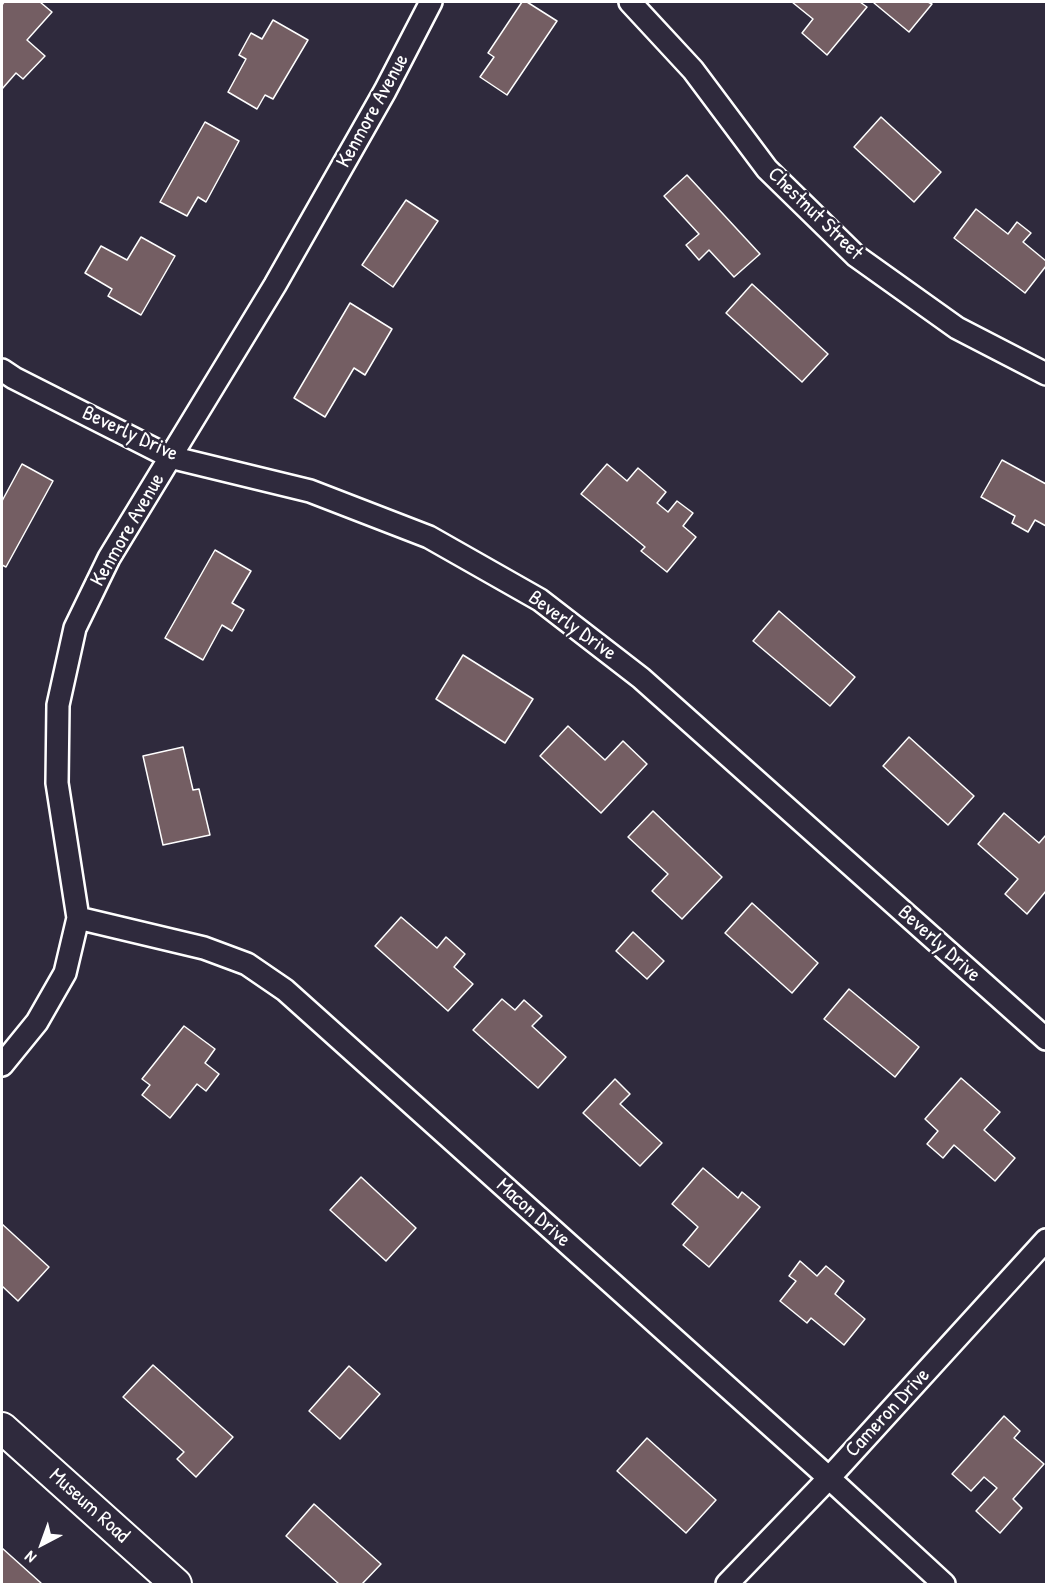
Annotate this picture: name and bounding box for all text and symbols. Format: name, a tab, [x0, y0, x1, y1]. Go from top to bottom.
street label: Kenmore Avenue	[331, 50, 415, 172]
street label: Chestnut Street	[762, 162, 868, 266]
street label: Beverly Drive	[78, 401, 182, 467]
street label: Kenmore Avenue	[86, 469, 170, 591]
street label: Beverly Drive	[523, 586, 621, 666]
street label: Beverly Drive	[892, 900, 986, 988]
street label: Macon Drive	[491, 1173, 575, 1253]
street label: Cameron Drive	[840, 1363, 936, 1463]
street label: Museum Road	[44, 1463, 134, 1549]
north arrow	[12, 1514, 72, 1574]
text: N	[20, 1546, 41, 1569]

